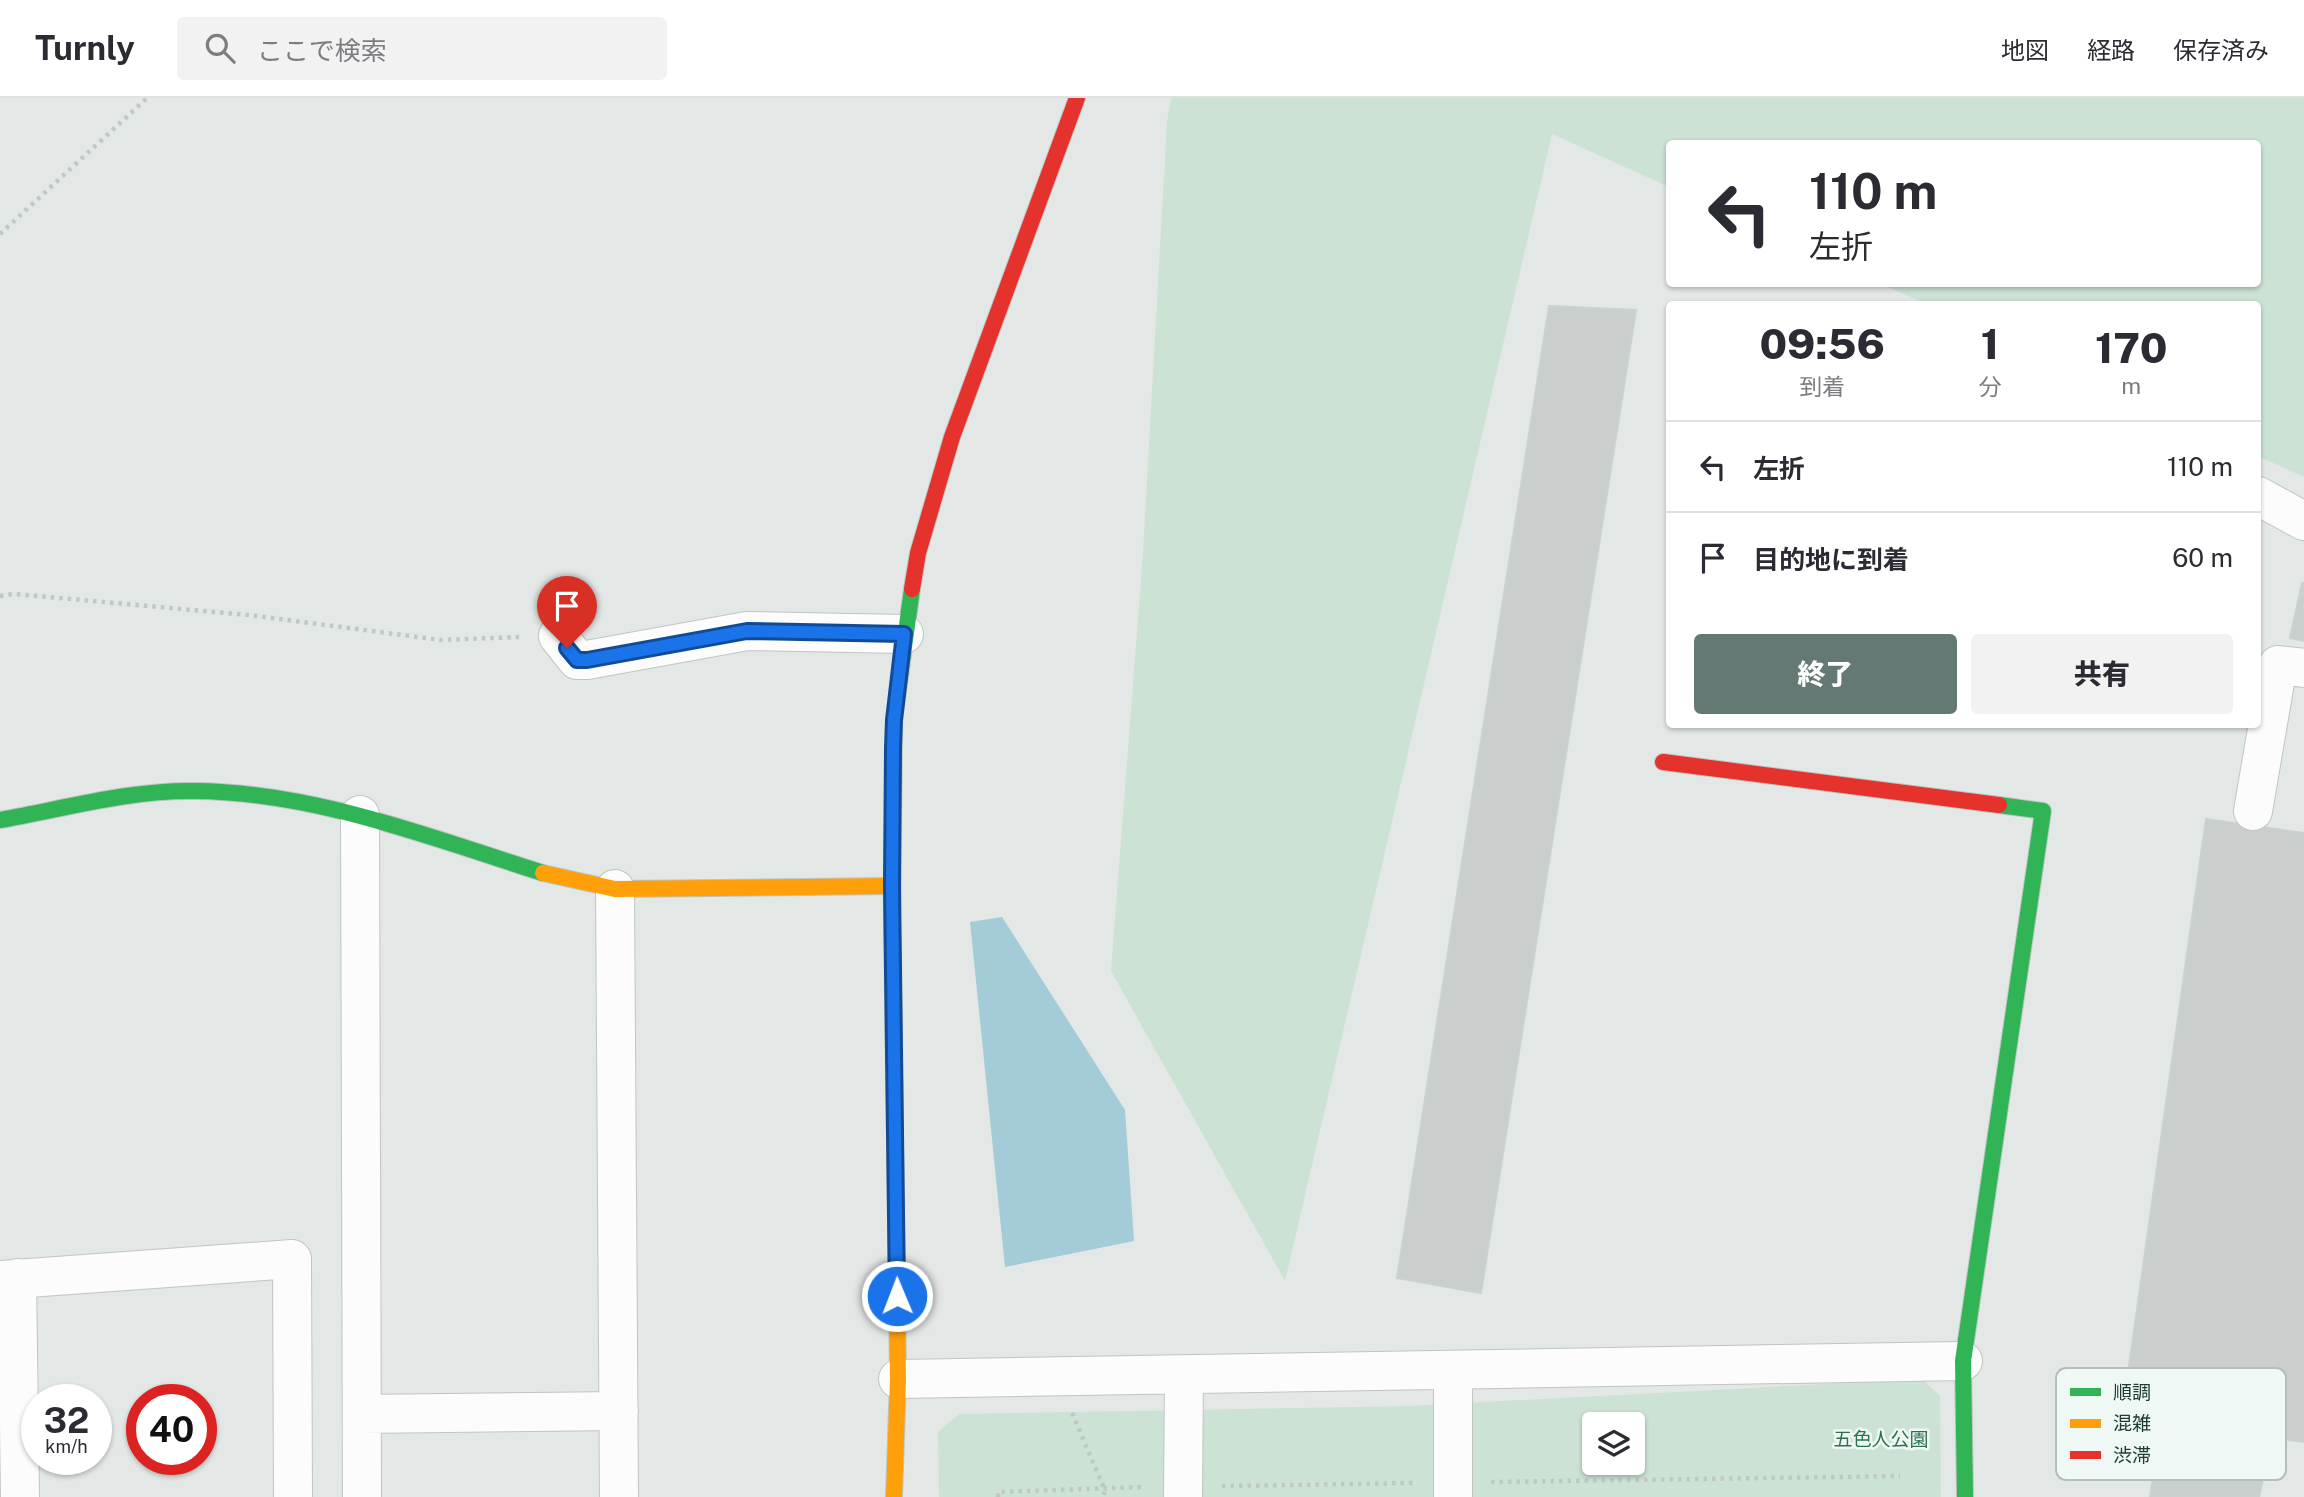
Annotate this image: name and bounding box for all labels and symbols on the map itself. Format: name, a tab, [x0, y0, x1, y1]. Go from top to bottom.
pin	[537, 576, 597, 648]
position arrow	[860, 1259, 934, 1333]
legend	[2056, 1368, 2286, 1480]
text: 順調	[2113, 1381, 2151, 1403]
speed limit sign: 40	[126, 1384, 217, 1475]
text: 混雑	[2113, 1412, 2151, 1434]
park label: 五色人公園	[1833, 1428, 1929, 1450]
text: 渋滞	[2113, 1444, 2151, 1466]

